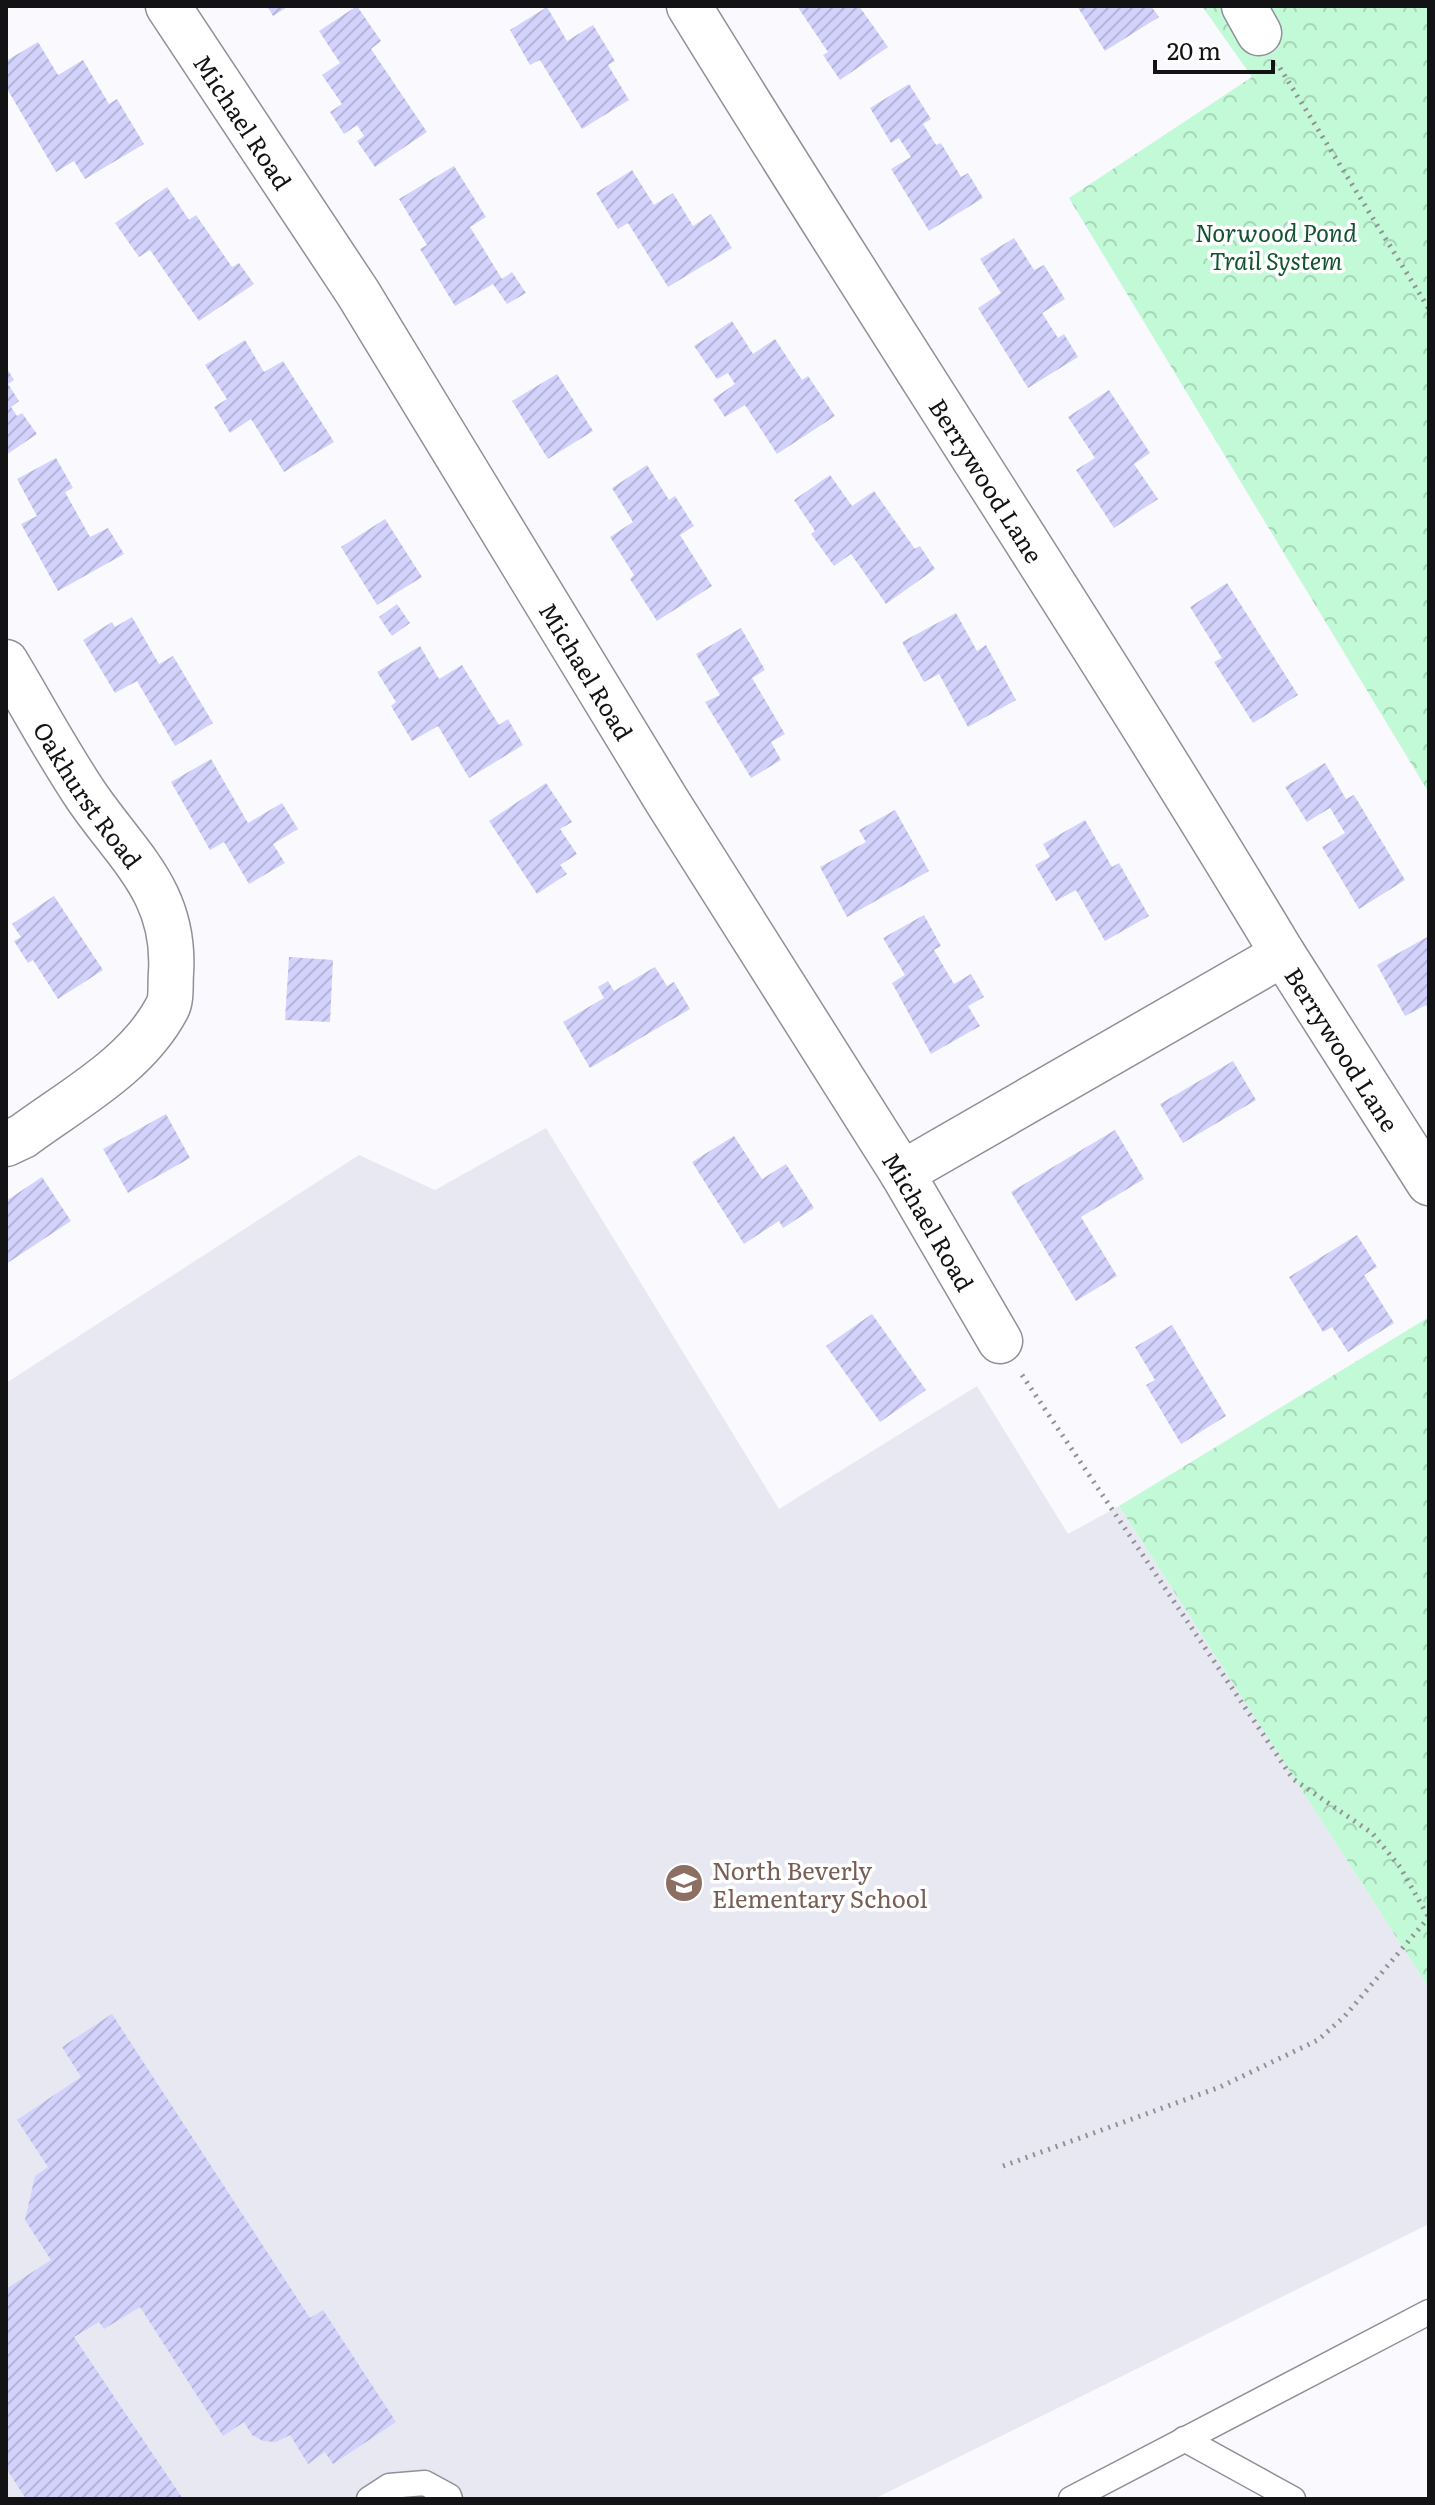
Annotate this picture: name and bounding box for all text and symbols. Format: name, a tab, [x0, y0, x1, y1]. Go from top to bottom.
scale bar	[1155, 24, 1273, 74]
text: 20 m	[1167, 32, 1221, 67]
street label: Michael Road	[187, 47, 302, 196]
park label: Norwood Pond Trail System	[1195, 214, 1357, 277]
street label: Berrywood Lane	[922, 391, 1053, 569]
street label: Michael Road	[532, 595, 643, 746]
street label: Oakhurst Road	[26, 714, 152, 875]
street label: Berrywood Lane	[1278, 959, 1409, 1137]
street label: Michael Road	[875, 1145, 984, 1297]
place label: North Beverly Elementary School	[712, 1852, 928, 1915]
school or university icon: North Beverly Elementary School	[663, 1862, 705, 1904]

